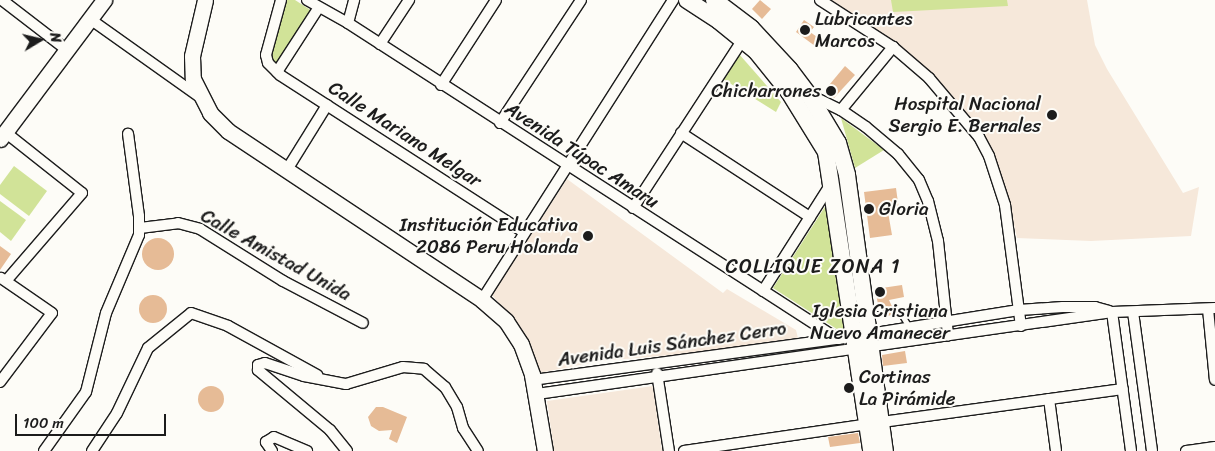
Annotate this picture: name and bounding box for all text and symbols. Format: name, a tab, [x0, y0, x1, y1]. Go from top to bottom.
place label: Lubricantes Marcos	[815, 8, 913, 52]
north arrow	[15, 15, 65, 65]
marker: Lubricantes Marcos	[799, 24, 811, 36]
text: N	[42, 31, 68, 44]
street label: Calle Mariano Melgar	[325, 76, 485, 192]
place label: Chicharrones	[711, 80, 821, 102]
marker: Chicharrones	[825, 85, 837, 97]
place label: Hospital Nacional Sergio E. Bernales	[888, 93, 1041, 137]
street label: Avenida Túpac Amaru	[501, 97, 663, 213]
marker: Hospital Nacional Sergio E. Bernales	[1045, 108, 1059, 122]
place label: Gloria	[879, 198, 928, 220]
marker: Gloria	[863, 203, 875, 215]
street label: Calle Amistad Unida	[197, 204, 355, 306]
place label: Institución Educativa 2086 Peru Holanda	[399, 214, 578, 258]
marker: Institución Educativa 2086 Peru Holanda	[582, 230, 594, 242]
district label: COLLIQUE ZONA 1	[725, 254, 901, 278]
marker: Iglesia Cristiana Nuevo Amanecer	[874, 286, 886, 298]
place label: Iglesia Cristiana Nuevo Amanecer	[810, 300, 950, 344]
street label: Avenida Luis Sánchez Cerro	[556, 317, 788, 371]
place label: Cortinas La Pirámide	[859, 366, 955, 410]
marker: Cortinas La Pirámide	[843, 382, 855, 394]
scale bar	[18, 404, 169, 436]
text: 100 m	[23, 410, 64, 436]

